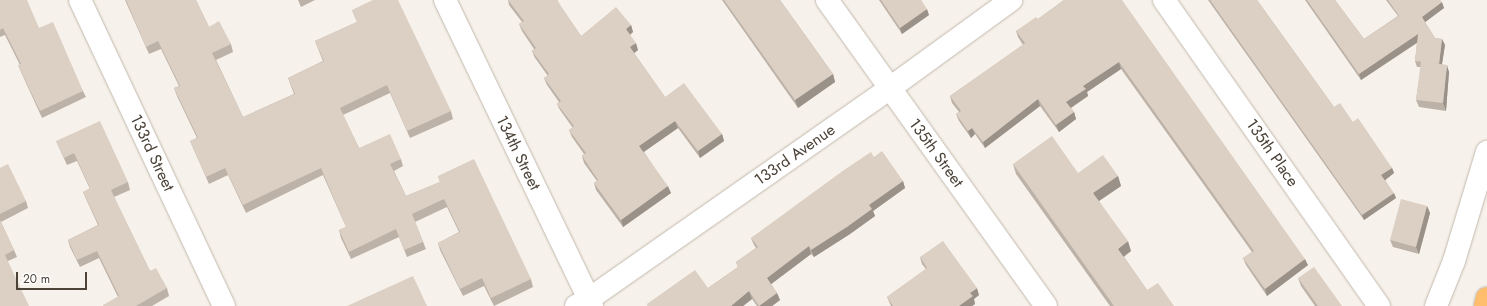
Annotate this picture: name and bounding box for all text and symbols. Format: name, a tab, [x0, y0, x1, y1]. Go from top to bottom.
street label: 133rd Street	[126, 112, 178, 194]
street label: 134th Street	[492, 113, 544, 193]
street label: 135th Street	[905, 115, 967, 191]
street label: 135th Place	[1242, 116, 1302, 190]
street label: 133rd Avenue	[751, 120, 839, 190]
scale bar	[18, 264, 89, 290]
text: 20 m	[23, 270, 50, 288]

